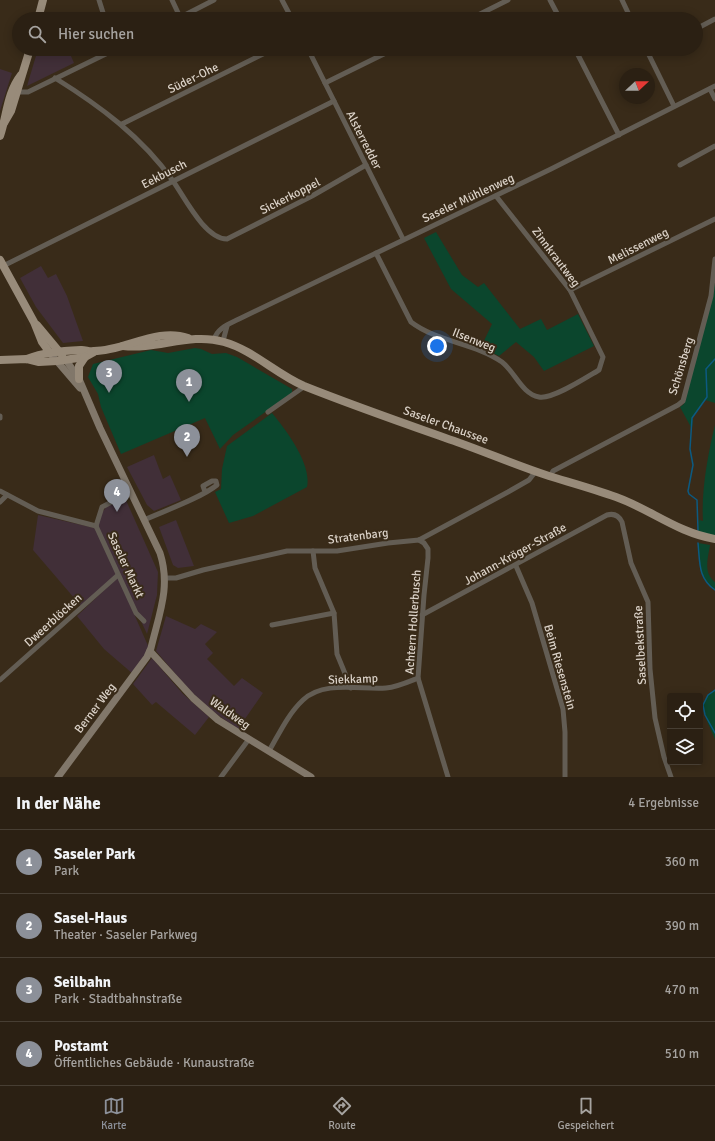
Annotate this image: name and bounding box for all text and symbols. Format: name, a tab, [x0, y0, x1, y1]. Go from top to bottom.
search box	[12, 12, 703, 56]
icon: search	[26, 23, 48, 45]
text: Hier suchen	[58, 25, 134, 43]
street label: Süder-Ohe	[165, 60, 221, 97]
north arrow	[619, 68, 655, 104]
street label: Alsterredder	[342, 108, 385, 173]
street label: Eekbusch	[139, 157, 189, 192]
street label: Saseler Mühlenweg	[420, 171, 517, 226]
street label: Sickerkoppel	[257, 175, 323, 218]
street label: Zinnkrautweg	[528, 224, 583, 290]
street label: Melissenweg	[605, 225, 671, 268]
street label: Ilsenweg	[450, 325, 498, 356]
street label: Schönsberg	[666, 335, 697, 397]
your location	[427, 336, 447, 356]
pin: 3	[96, 360, 122, 393]
pin: 1	[176, 369, 202, 402]
street label: Saseler Chaussee	[401, 403, 490, 448]
pin: 2	[174, 424, 200, 457]
pin: 4	[104, 479, 130, 512]
street label: Johann-Kröger-Straße	[461, 520, 569, 589]
street label: Stratenbarg	[327, 525, 389, 548]
street label: Saseler Markt	[104, 530, 147, 601]
street label: Achtern Hollerbusch	[402, 569, 425, 675]
street label: Dweerblöcken	[21, 590, 85, 650]
street label: Saselbekstraße	[631, 605, 650, 685]
street label: Beim Riesenstein	[540, 623, 579, 712]
street label: Siekkamp	[328, 671, 378, 688]
street label: Berner Weg	[72, 680, 119, 737]
map controls	[667, 693, 703, 765]
button: locate	[667, 693, 703, 729]
street label: Waldweg	[206, 694, 253, 733]
button: layers	[667, 729, 703, 765]
text: In der Nähe	[16, 793, 101, 814]
text: 4 Ergebnisse	[628, 795, 699, 811]
text: Saseler Park	[54, 845, 135, 863]
text: 1	[25, 854, 33, 870]
text: 360 m	[665, 854, 699, 870]
text: Park	[54, 863, 79, 879]
text: Sasel-Haus	[54, 909, 127, 927]
text: 2	[25, 918, 33, 934]
text: 390 m	[665, 918, 699, 934]
text: Theater · Saseler Parkweg	[54, 927, 197, 943]
text: Seilbahn	[54, 973, 111, 991]
text: 3	[25, 982, 33, 998]
text: 470 m	[665, 982, 699, 998]
text: Park · Stadtbahnstraße	[54, 991, 182, 1007]
text: Postamt	[54, 1037, 108, 1055]
text: 4	[25, 1046, 33, 1062]
text: 510 m	[665, 1046, 699, 1062]
text: Öffentliches Gebäude · Kunaustraße	[54, 1055, 255, 1071]
tab: Karte	[101, 1095, 127, 1132]
tab: Route	[328, 1095, 356, 1132]
tab: Gespeichert	[558, 1095, 614, 1132]

